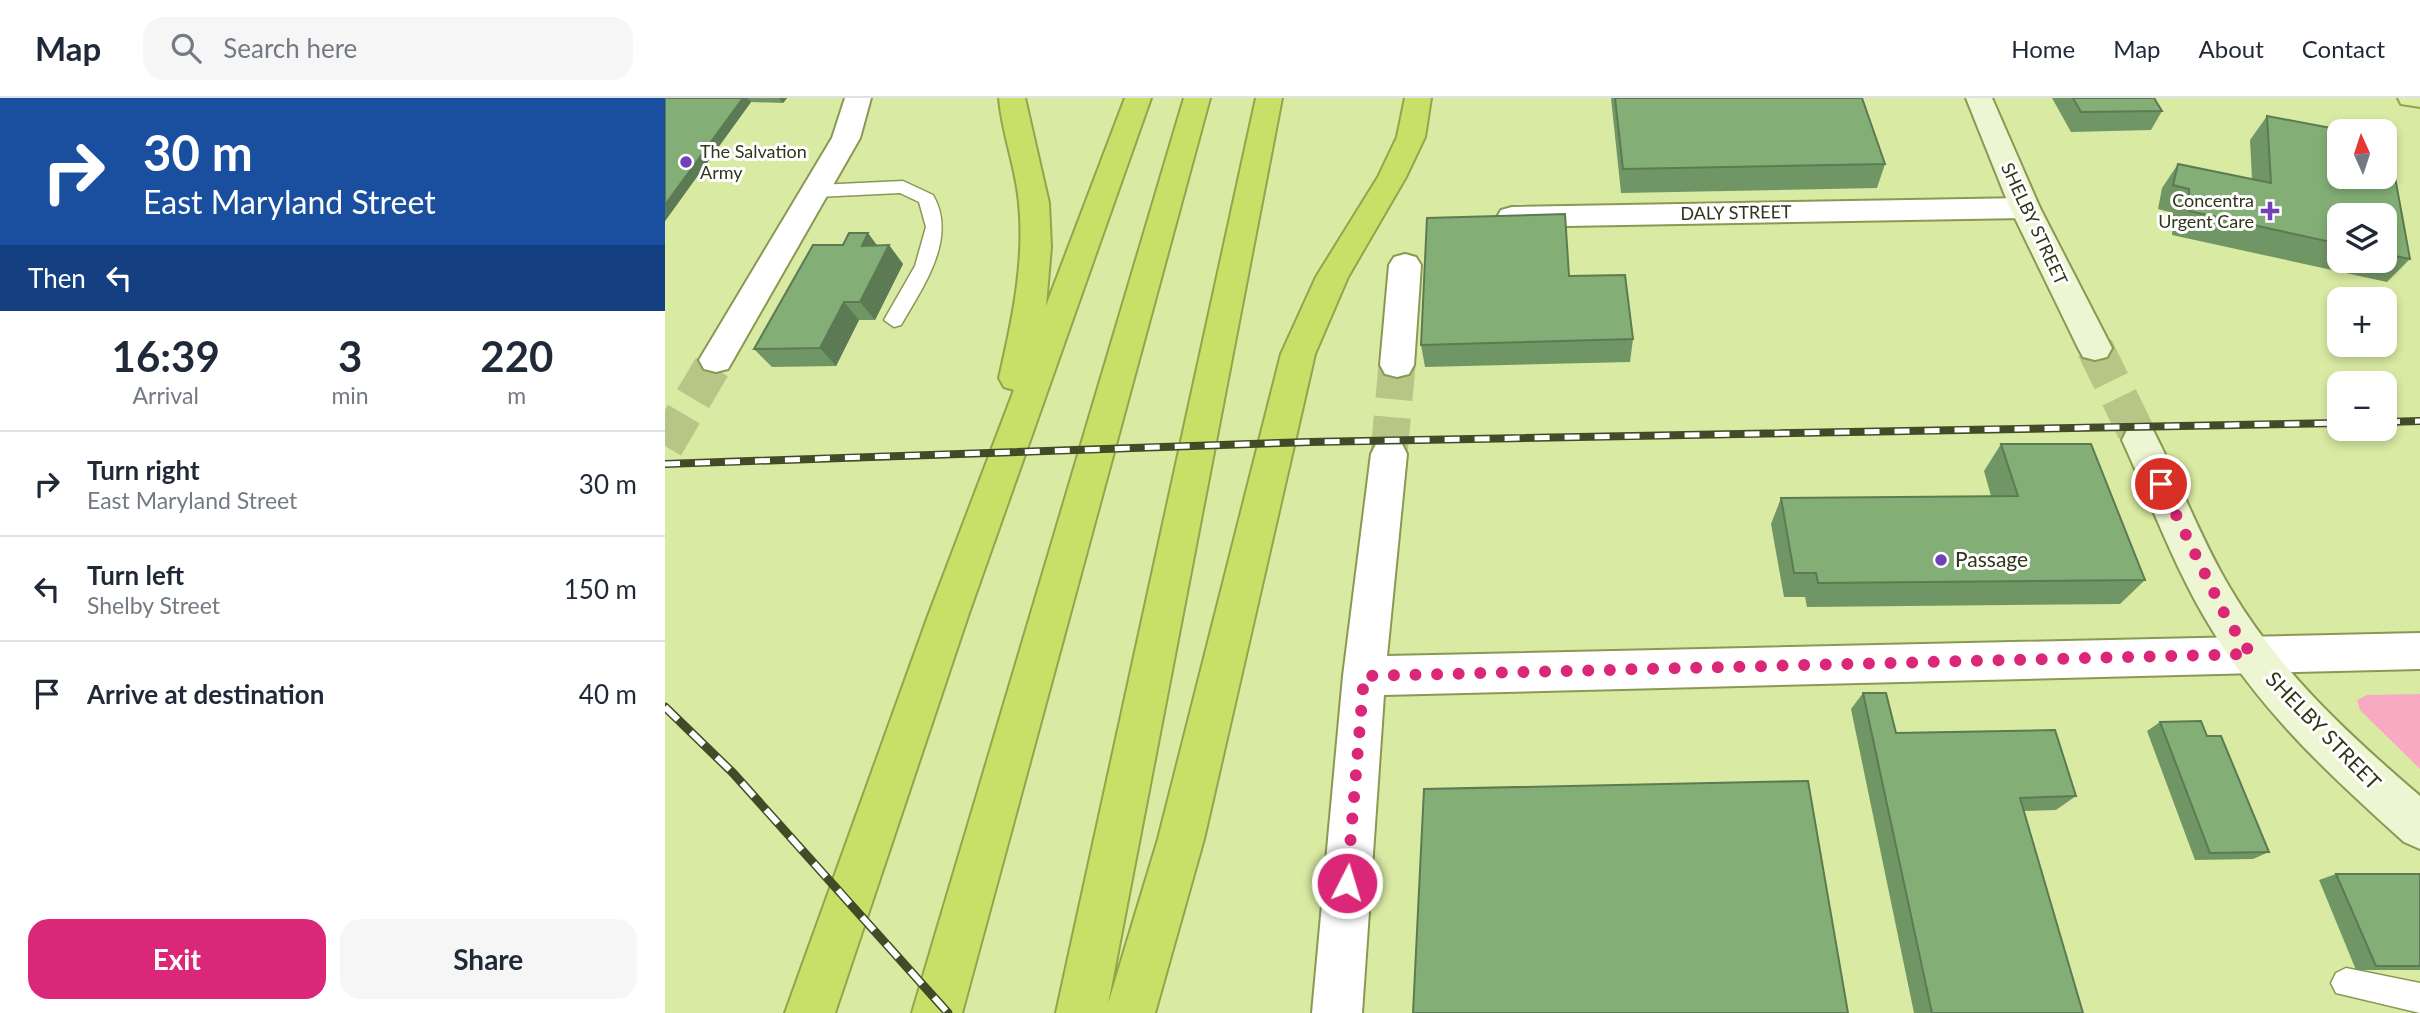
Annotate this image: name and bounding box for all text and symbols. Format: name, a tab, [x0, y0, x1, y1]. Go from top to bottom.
search box	[143, 17, 633, 80]
text: Map	[35, 28, 101, 68]
icon: search	[167, 29, 205, 67]
text: Search here	[223, 32, 357, 64]
text: Home	[2011, 34, 2075, 63]
text: Map	[2113, 34, 2161, 63]
text: About	[2199, 34, 2264, 63]
text: Contact	[2302, 34, 2385, 63]
north arrow	[2327, 119, 2397, 189]
map controls	[2327, 119, 2397, 441]
text: 30 m	[143, 123, 253, 181]
icon: right	[28, 126, 119, 217]
place label: The Salvation Army	[700, 140, 807, 183]
marker: The Salvation Army	[678, 154, 694, 170]
street label: SHELBY STREET	[1997, 159, 2073, 289]
text: East Maryland Street	[143, 182, 436, 221]
place label: Concentra Urgent Care	[2158, 189, 2254, 232]
street label: DALY STREET	[1680, 200, 1792, 224]
marker: Concentra Urgent Care	[2260, 201, 2280, 221]
button: layers	[2327, 203, 2397, 273]
icon: left	[100, 259, 138, 297]
text: Then	[28, 262, 86, 294]
button: +	[2327, 287, 2397, 357]
text: 16:39	[112, 331, 220, 381]
text: 3	[338, 331, 362, 381]
text: 220	[480, 331, 553, 381]
button: −	[2327, 371, 2397, 441]
text: Arrival	[133, 381, 199, 409]
text: min	[331, 381, 369, 409]
text: m	[507, 381, 526, 409]
text: Turn right	[87, 454, 200, 486]
pin	[2131, 454, 2191, 514]
icon: right	[28, 465, 66, 503]
icon: arrive	[2142, 465, 2180, 503]
text: 30 m	[579, 468, 637, 500]
text: East Maryland Street	[87, 486, 297, 514]
place label: Passage	[1955, 546, 2028, 571]
marker: Passage	[1933, 552, 1949, 568]
text: Turn left	[87, 559, 184, 591]
icon: left	[28, 570, 66, 608]
text: 150 m	[564, 573, 637, 605]
text: Shelby Street	[87, 591, 220, 619]
street label: SHELBY STREET	[2261, 666, 2387, 795]
icon: arrive	[28, 675, 66, 713]
text: Arrive at destination	[87, 678, 324, 710]
text: 40 m	[579, 678, 637, 710]
position arrow	[1310, 846, 1384, 920]
button: Exit	[28, 919, 326, 999]
button: Share	[340, 919, 637, 999]

